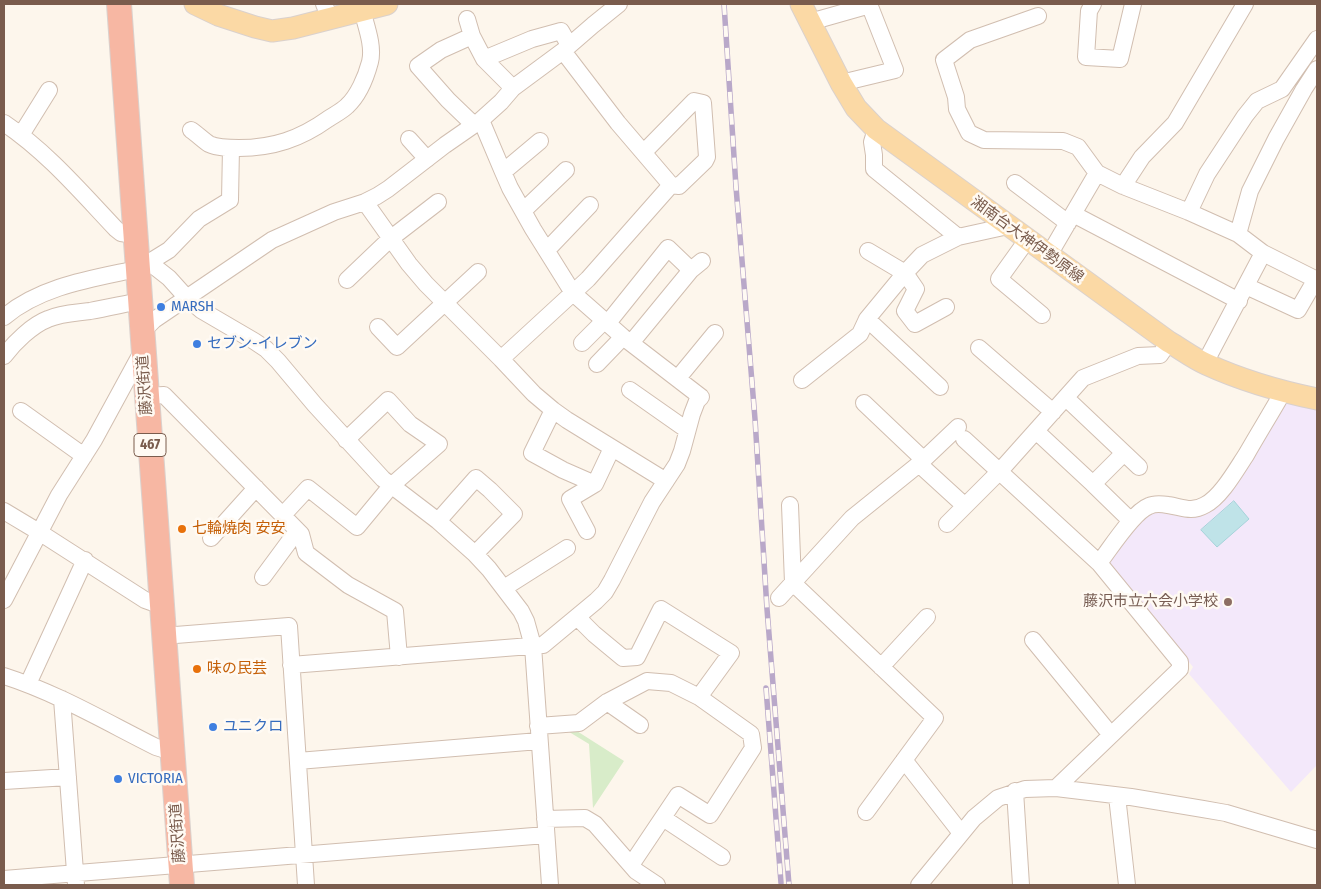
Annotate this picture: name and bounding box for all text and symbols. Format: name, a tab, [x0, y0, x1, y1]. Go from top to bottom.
street label: 湘南台大神伊勢原線	[967, 193, 1087, 287]
place label: MARSH	[171, 298, 214, 316]
marker: MARSH	[155, 301, 167, 313]
place label: セブン-イレブン	[207, 335, 318, 353]
marker: セブン-イレブン	[191, 338, 203, 350]
street label: 藤沢街道	[134, 354, 156, 416]
road number: 467	[134, 434, 166, 456]
place label: 七輪焼肉 安安	[192, 520, 286, 538]
marker: 七輪焼肉 安安	[176, 523, 188, 535]
place label: 藤沢市立六会小学校	[1083, 593, 1218, 611]
marker: 藤沢市立六会小学校	[1222, 596, 1234, 608]
place label: 味の民芸	[207, 660, 267, 678]
marker: 味の民芸	[191, 663, 203, 675]
place label: ユニクロ	[223, 718, 283, 736]
marker: ユニクロ	[207, 721, 219, 733]
place label: VICTORIA	[128, 770, 183, 788]
marker: VICTORIA	[112, 773, 124, 785]
street label: 藤沢街道	[167, 802, 189, 864]

